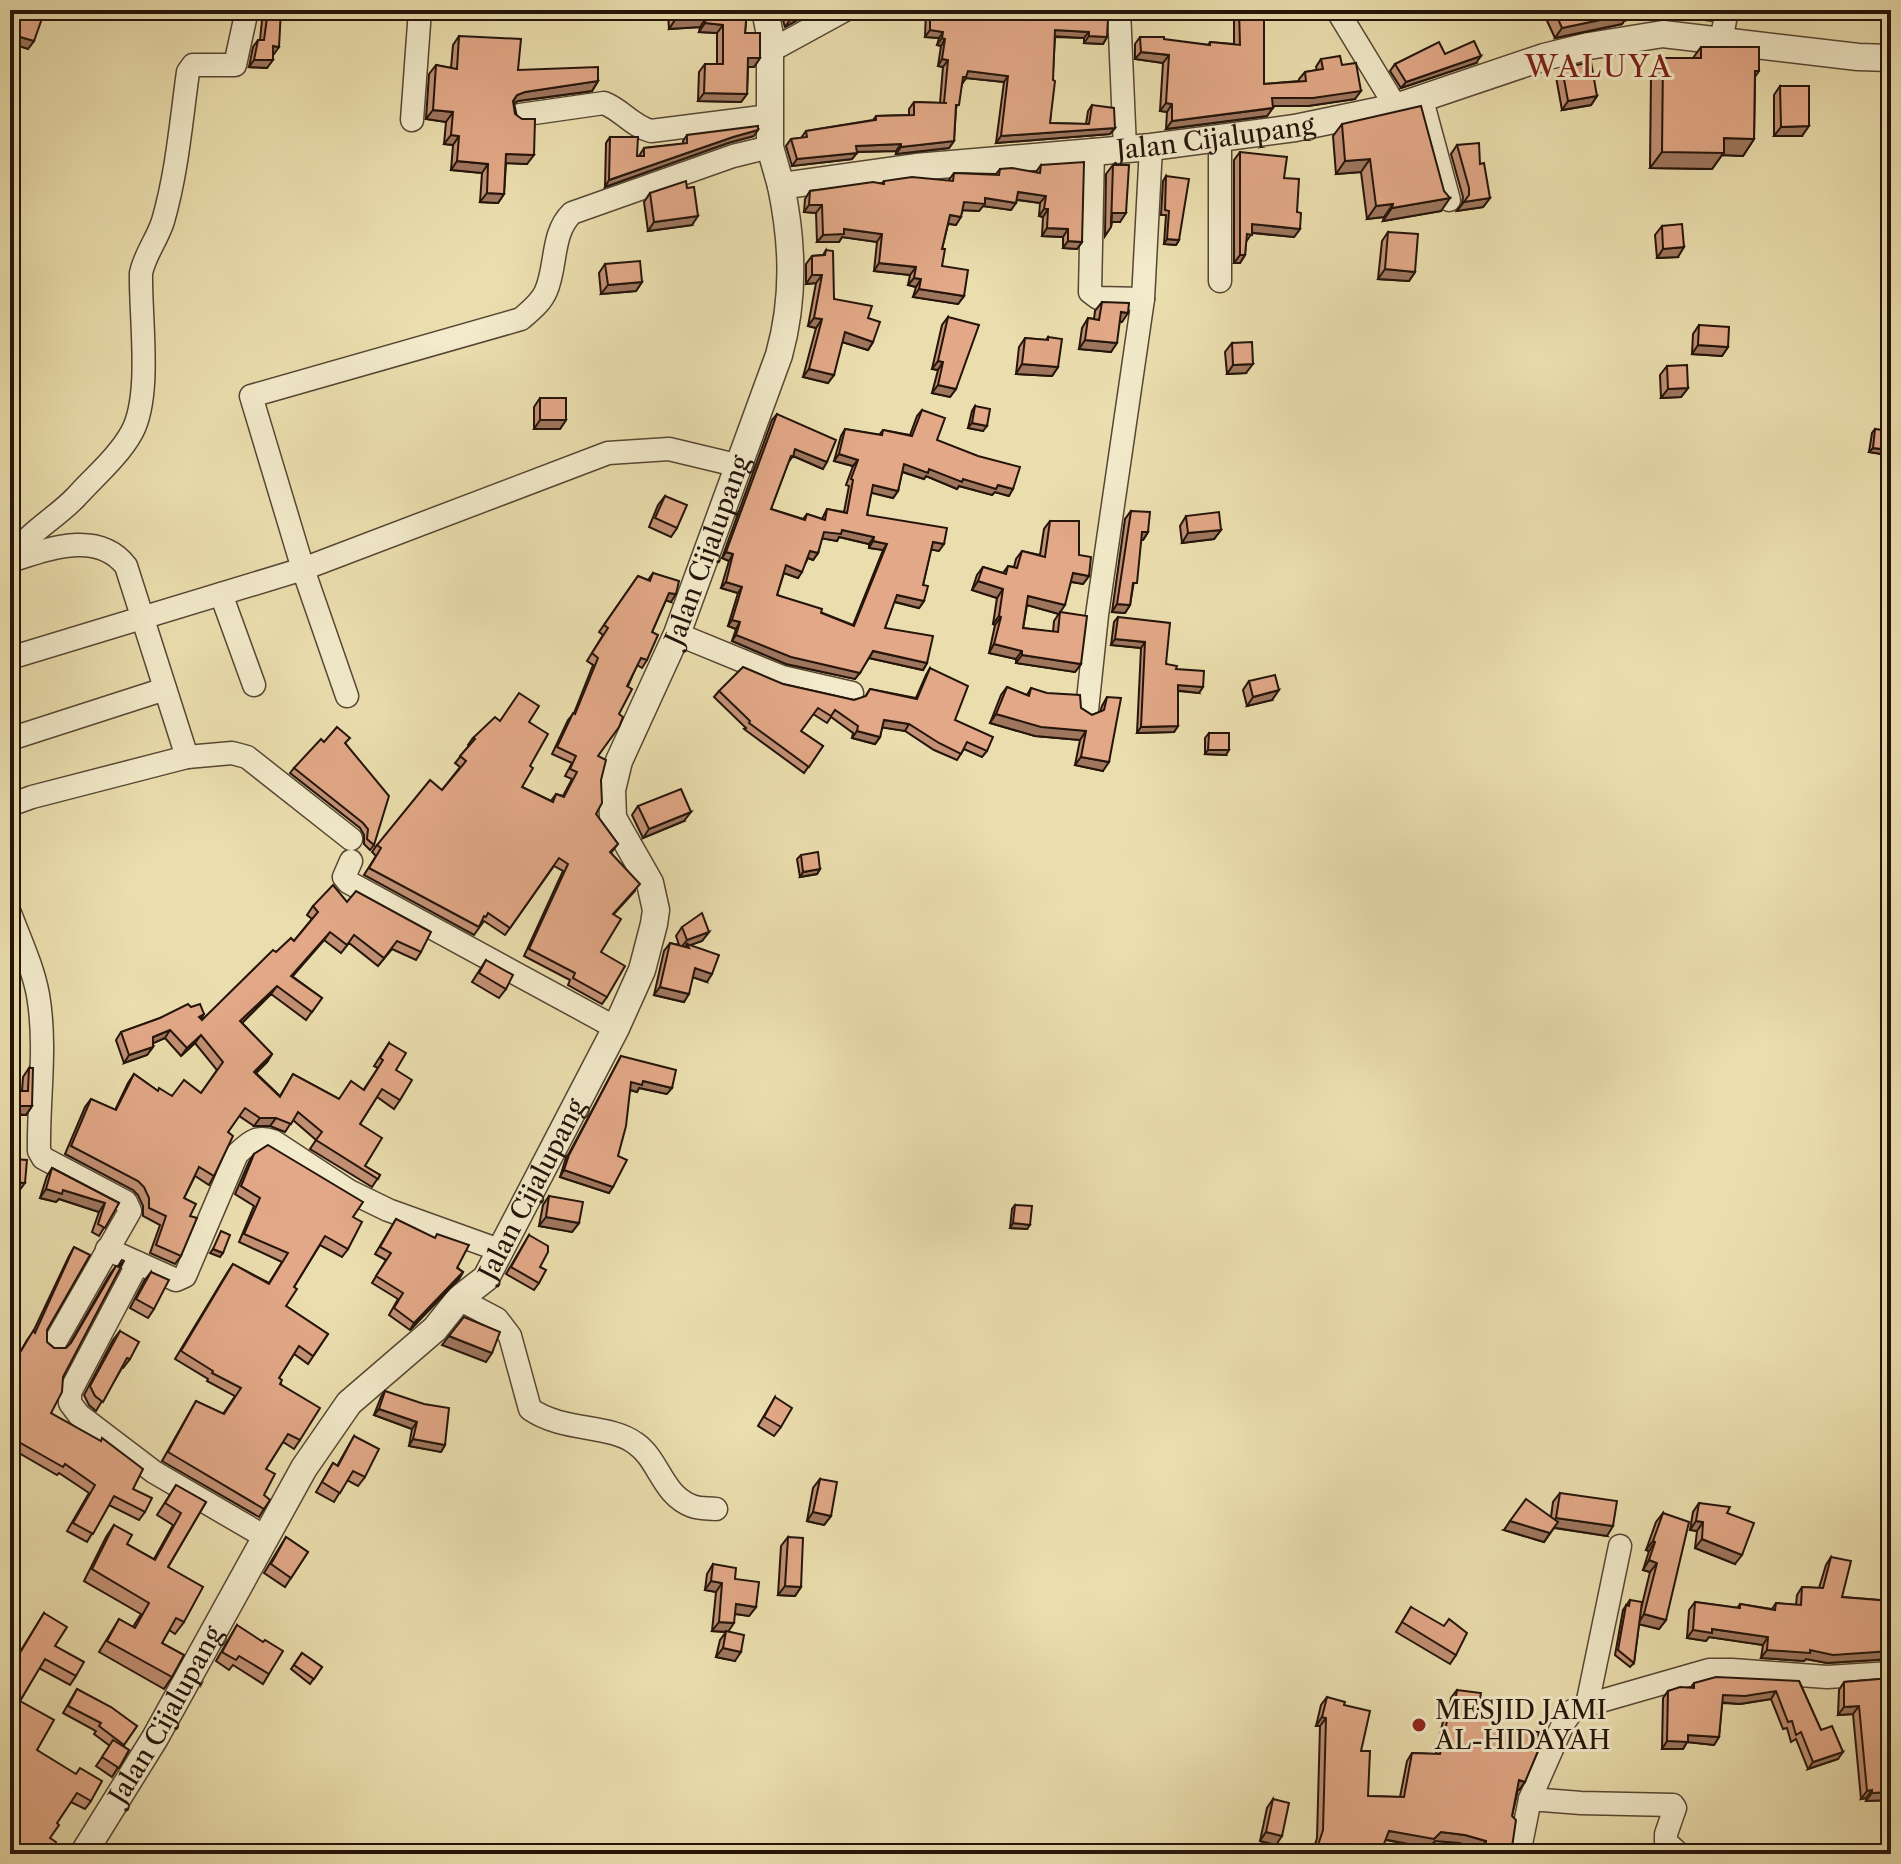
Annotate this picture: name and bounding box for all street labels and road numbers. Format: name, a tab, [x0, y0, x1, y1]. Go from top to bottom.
street label: Jalan Cijalupang	[1111, 108, 1318, 166]
street label: Jalan Cijalupang	[656, 451, 757, 654]
street label: Jalan Cijalupang	[470, 1093, 593, 1289]
street label: Jalan Cijalupang	[100, 1620, 230, 1813]

